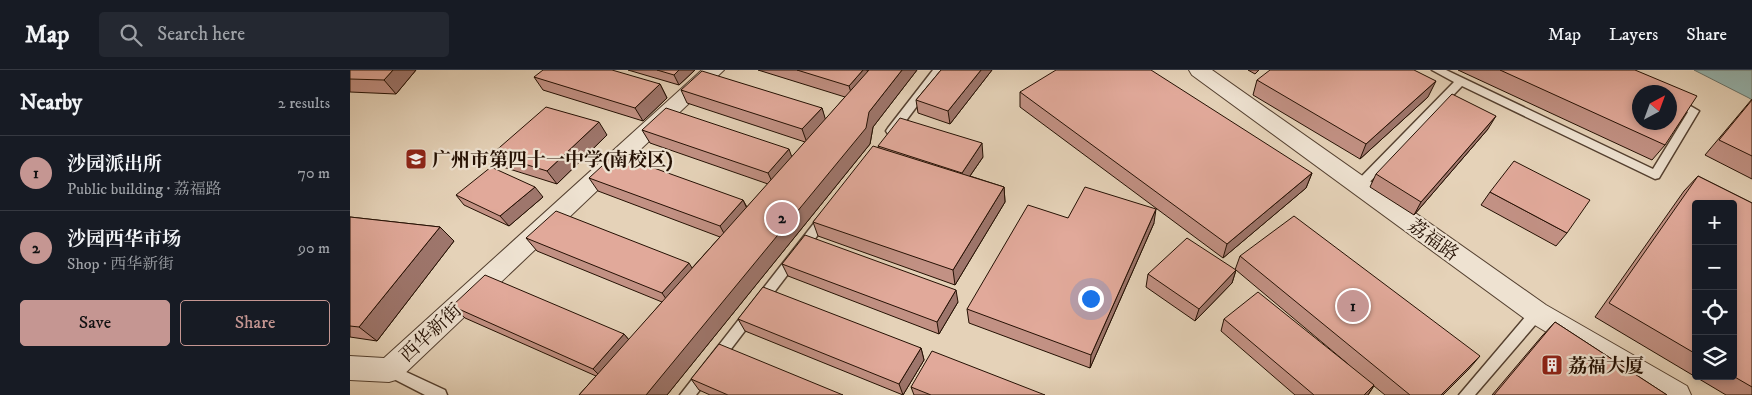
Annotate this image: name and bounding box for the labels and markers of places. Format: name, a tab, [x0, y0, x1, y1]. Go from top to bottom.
school or university icon: 广州市第四十一中学(南校区)	[404, 147, 428, 171]
place label: 广州市第四十一中学(南校区)	[432, 149, 673, 172]
pin: 2	[766, 199, 798, 237]
pin: 1	[1337, 287, 1369, 325]
building icon: 荔福大厦	[1540, 353, 1564, 377]
place label: 荔福大厦	[1568, 355, 1644, 378]

